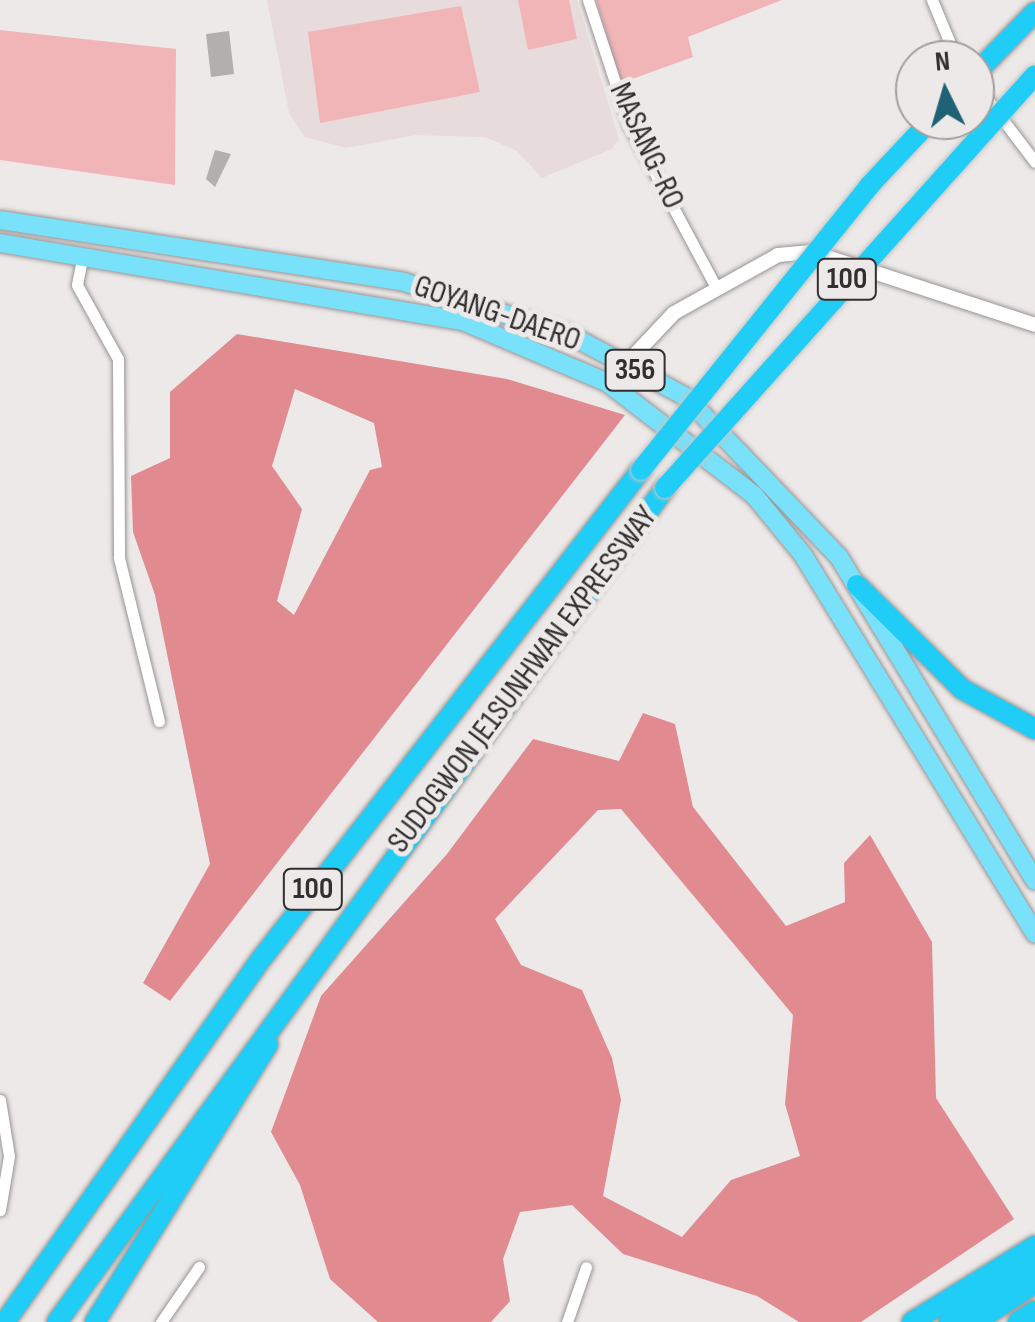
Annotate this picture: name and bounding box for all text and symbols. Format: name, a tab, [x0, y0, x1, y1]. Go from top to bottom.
north arrow	[895, 40, 995, 140]
text: N	[934, 45, 951, 79]
street label: MASANG-RO	[600, 77, 692, 215]
road number: 100	[814, 254, 880, 304]
street label: GOYANG-DAERO	[409, 268, 585, 360]
road number: 356	[602, 345, 668, 395]
street label: SUDOGWON JE1SUNHWAN EXPRESSWAY	[380, 499, 666, 861]
road number: 100	[280, 864, 346, 914]

